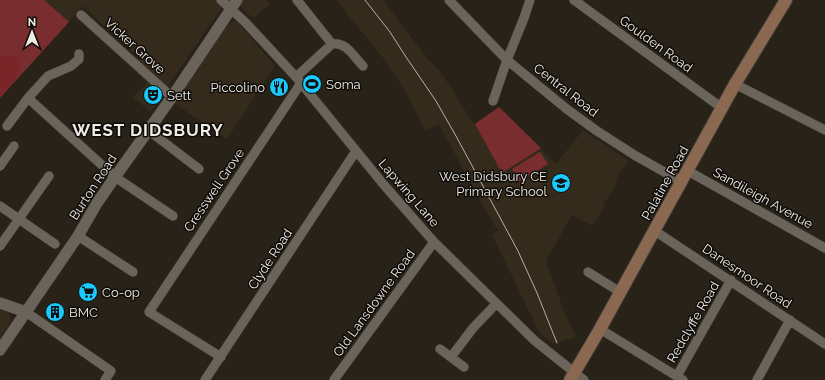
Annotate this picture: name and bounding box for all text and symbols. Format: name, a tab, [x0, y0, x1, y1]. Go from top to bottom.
north arrow	[12, 12, 52, 52]
street label: Goulden Road	[617, 13, 695, 75]
street label: Vicker Grove	[102, 15, 169, 77]
text: N	[28, 16, 36, 29]
street label: Central Road	[531, 60, 601, 120]
sports icon: Soma	[301, 73, 323, 95]
restaurant icon: Piccolino	[268, 76, 290, 98]
place label: Soma	[326, 77, 361, 92]
place label: Piccolino	[211, 80, 265, 95]
theatre icon: Sett	[142, 84, 164, 106]
place label: Sett	[167, 88, 192, 103]
district label: WEST DIDSBURY	[72, 120, 224, 140]
street label: Palatine Road	[638, 143, 692, 223]
street label: Cresswell Grove	[181, 145, 247, 234]
street label: Burton Road	[66, 151, 120, 223]
street label: Lapwing Lane	[376, 156, 443, 230]
street label: Sandileigh Avenue	[711, 164, 816, 232]
place label: West Didsbury CE Primary School	[439, 169, 547, 199]
school or university icon: West Didsbury CE Primary School	[550, 172, 572, 194]
street label: Clyde Road	[245, 226, 295, 292]
street label: Danesmoor Road	[700, 241, 794, 311]
street label: Old Lansdowne Road	[330, 246, 418, 360]
street label: Redclyffe Road	[664, 279, 722, 365]
supermarket icon: Co-op	[77, 281, 99, 303]
place label: Co-op	[102, 285, 140, 300]
building icon: BMC	[44, 301, 66, 323]
place label: BMC	[69, 305, 98, 320]

